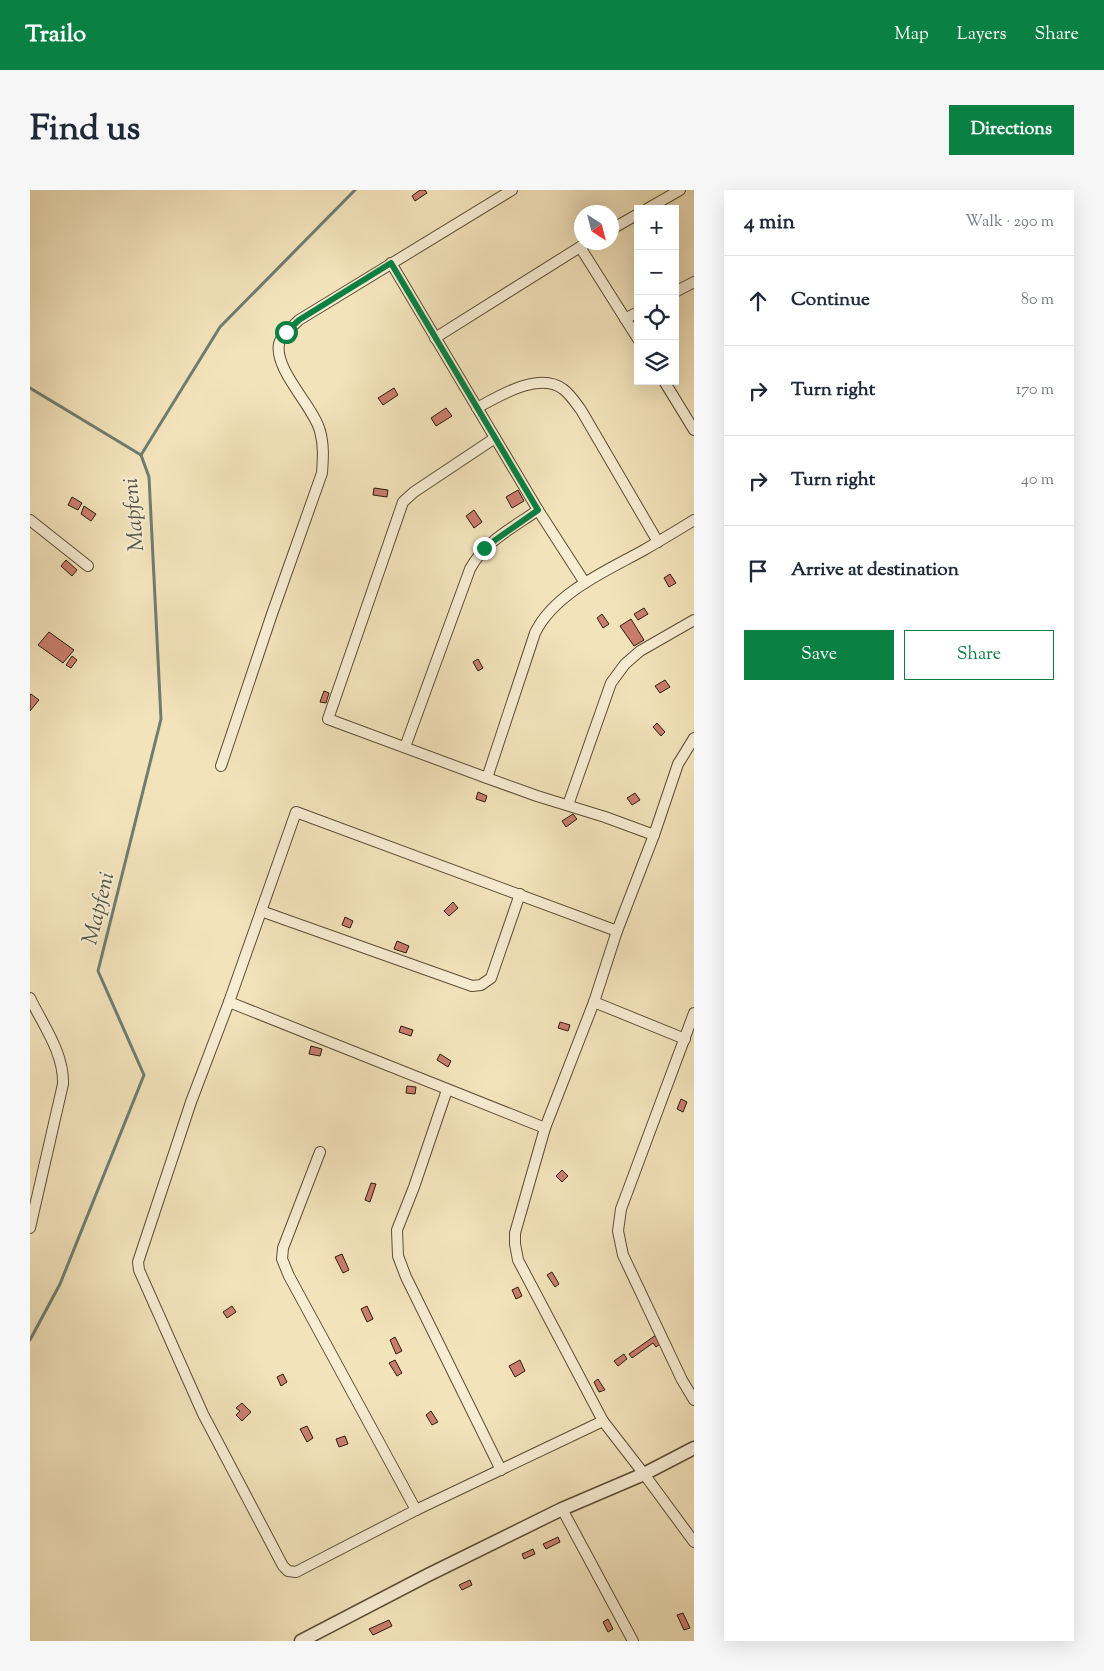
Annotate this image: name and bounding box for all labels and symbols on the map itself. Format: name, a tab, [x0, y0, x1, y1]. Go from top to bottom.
north arrow	[574, 205, 619, 250]
route start	[275, 321, 298, 344]
water label: Mapfeni	[116, 477, 154, 553]
route end	[473, 537, 496, 560]
water label: Mapfeni	[75, 869, 124, 948]

